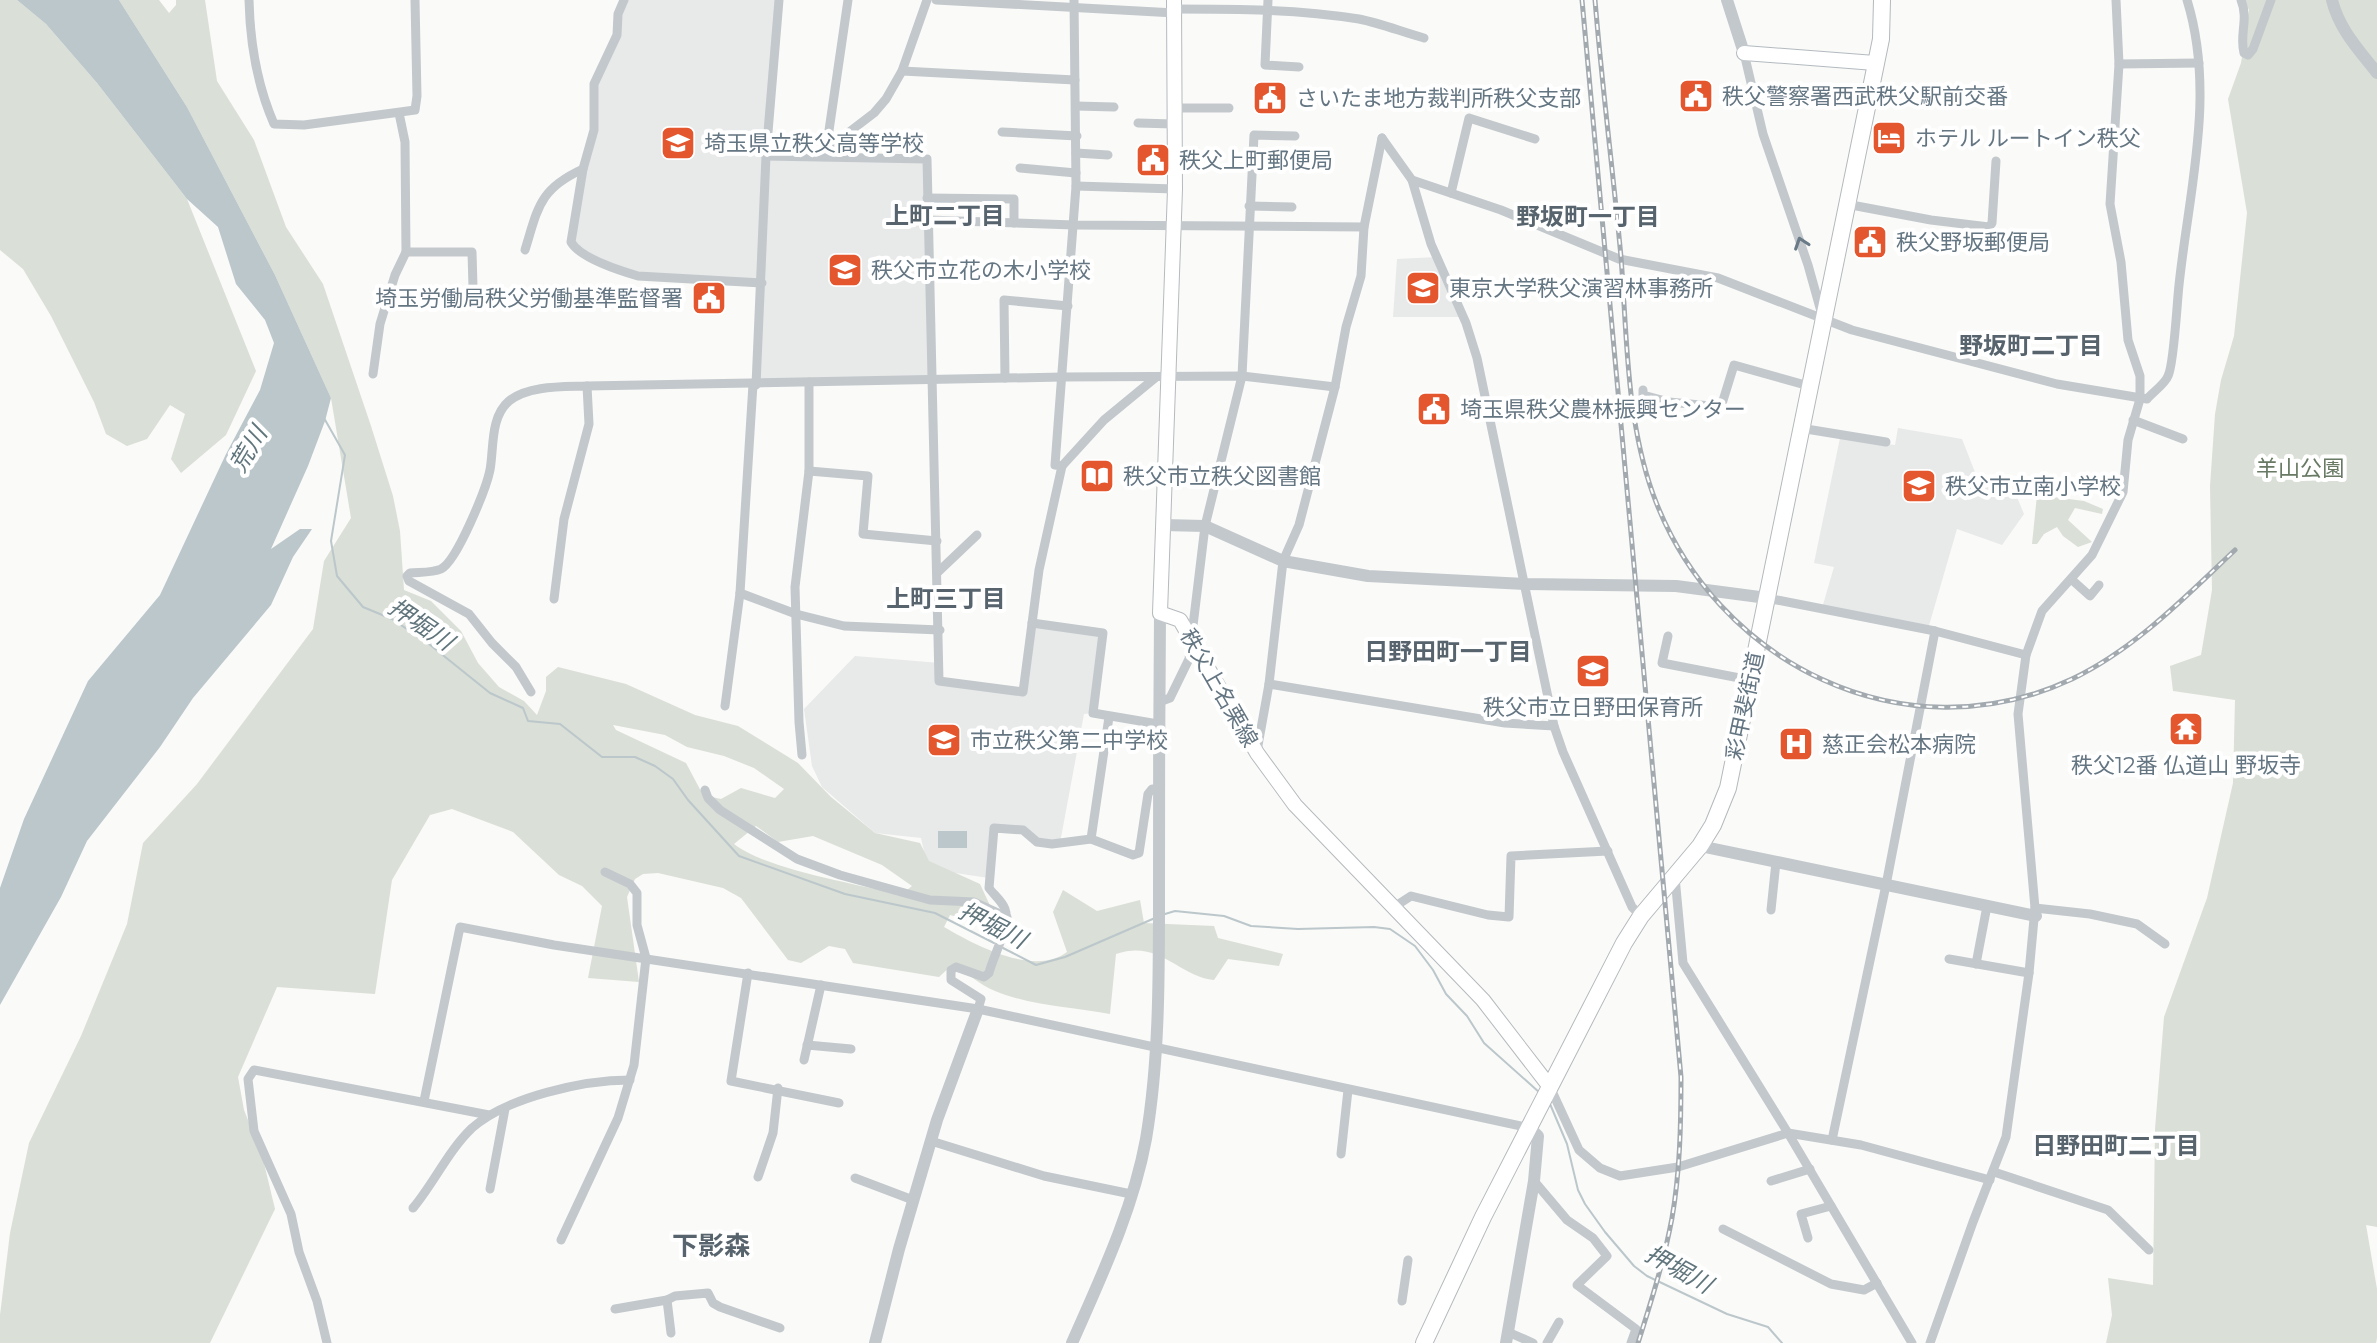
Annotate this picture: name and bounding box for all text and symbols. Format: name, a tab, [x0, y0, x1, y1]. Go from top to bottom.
public building icon: 秩父警察署西武秩父駅前交番	[1677, 77, 1715, 115]
public building icon: さいたま地方裁判所秩父支部	[1251, 79, 1289, 117]
place label: 秩父警察署西武秩父駅前交番	[1722, 83, 2008, 110]
place label: さいたま地方裁判所秩父支部	[1296, 85, 1581, 112]
hotel icon: ホテル ルートイン秩父	[1870, 119, 1908, 157]
school or university icon: 埼玉県立秩父高等学校	[659, 124, 697, 162]
place label: ホテル ルートイン秩父	[1915, 125, 2141, 152]
place label: 埼玉県立秩父高等学校	[704, 130, 924, 157]
public building icon: 秩父上町郵便局	[1134, 141, 1172, 179]
place label: 秩父上町郵便局	[1179, 147, 1333, 174]
district label: 上町二丁目	[885, 201, 1005, 230]
district label: 野坂町一丁目	[1516, 202, 1660, 231]
public building icon: 秩父野坂郵便局	[1851, 223, 1889, 261]
place label: 秩父野坂郵便局	[1896, 229, 2050, 256]
one-way arrow	[1794, 237, 1811, 251]
school or university icon: 秩父市立花の木小学校	[826, 251, 864, 289]
place label: 秩父市立花の木小学校	[871, 257, 1091, 284]
school or university icon: 東京大学秩父演習林事務所	[1404, 269, 1442, 307]
place label: 東京大学秩父演習林事務所	[1449, 275, 1713, 302]
public building icon: 埼玉労働局秩父労働基準監督署	[690, 279, 728, 317]
place label: 埼玉労働局秩父労働基準監督署	[375, 285, 683, 312]
district label: 野坂町二丁目	[1959, 331, 2103, 360]
public building icon: 埼玉県秩父農林振興センター	[1415, 390, 1453, 428]
place label: 埼玉県秩父農林振興センター	[1460, 396, 1746, 423]
water label: 荒川	[223, 418, 274, 477]
park label: 羊山公園	[2256, 455, 2344, 482]
library icon: 秩父市立秩父図書館	[1078, 457, 1116, 495]
place label: 秩父市立秩父図書館	[1123, 463, 1321, 490]
school or university icon: 秩父市立南小学校	[1900, 467, 1938, 505]
place label: 秩父市立南小学校	[1945, 473, 2121, 500]
district label: 上町三丁目	[886, 584, 1006, 613]
water label: 押堀川	[383, 592, 461, 658]
street label: 秩父上名栗線	[1174, 624, 1264, 752]
district label: 日野田町一丁目	[1364, 637, 1532, 666]
street label: 彩甲斐街道	[1720, 649, 1770, 763]
school or university icon: 秩父市立日野田保育所	[1574, 652, 1612, 690]
place label: 秩父市立日野田保育所	[1483, 694, 1703, 721]
temple icon: 秩父12番 仏道山 野坂寺	[2167, 710, 2205, 748]
school or university icon: 市立秩父第二中学校	[925, 721, 963, 759]
hospital icon: 慈正会松本病院	[1777, 725, 1815, 763]
place label: 市立秩父第二中学校	[970, 727, 1168, 754]
place label: 慈正会松本病院	[1822, 731, 1976, 758]
place label: 秩父12番 仏道山 野坂寺	[2071, 752, 2301, 779]
water label: 押堀川	[954, 896, 1034, 956]
district label: 日野田町二丁目	[2032, 1131, 2200, 1160]
district label: 下影森	[672, 1230, 750, 1262]
water label: 押堀川	[1640, 1239, 1720, 1301]

